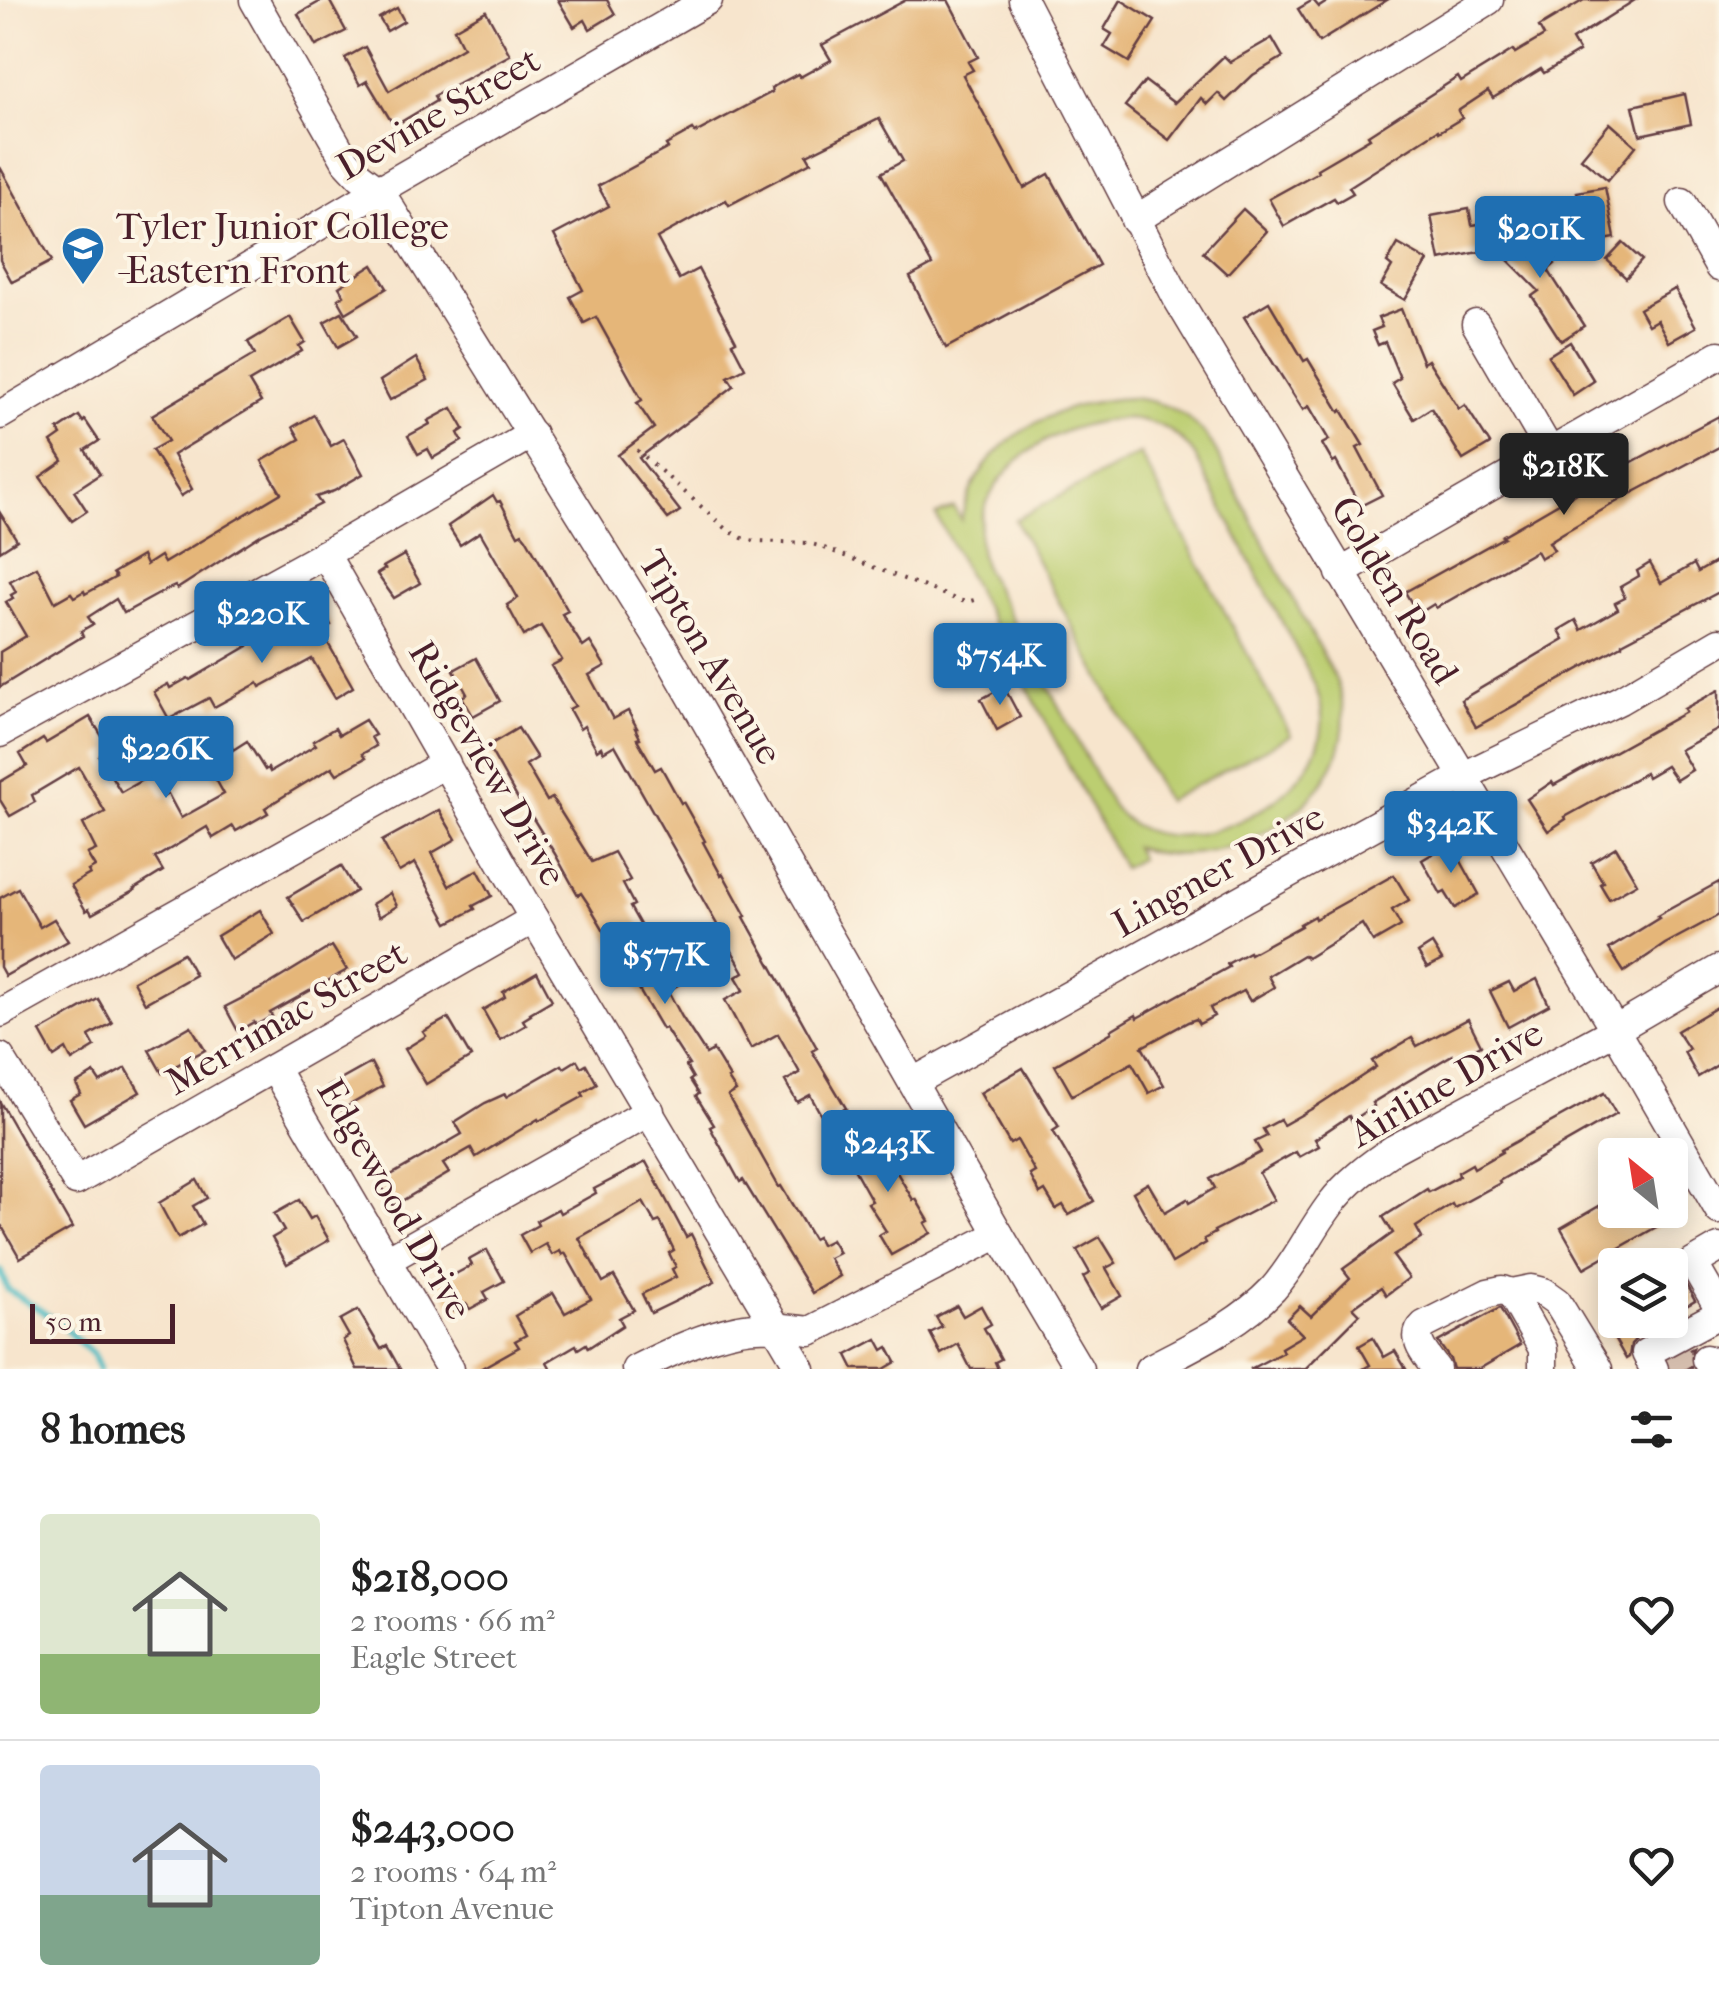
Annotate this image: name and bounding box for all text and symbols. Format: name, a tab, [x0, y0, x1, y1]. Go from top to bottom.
street label: Devine Street	[329, 37, 548, 190]
pin: $201K	[1470, 196, 1610, 281]
place label: Tyler Junior College -Eastern Front	[116, 204, 449, 293]
text: $201K	[1497, 210, 1583, 247]
school or university icon: Tyler Junior College -Eastern Front	[60, 225, 106, 286]
pin: $218K	[1494, 433, 1634, 518]
text: $218K	[1522, 447, 1606, 484]
street label: Golden Road	[1321, 488, 1468, 692]
street label: Tipton Avenue	[629, 542, 792, 773]
pin: $220K	[192, 581, 332, 666]
text: $220K	[216, 595, 308, 632]
pin: $754K	[930, 623, 1070, 708]
street label: Ridgeview Drive	[399, 633, 576, 894]
text: $754K	[955, 637, 1045, 674]
pin: $226K	[96, 716, 236, 801]
text: $226K	[120, 730, 212, 767]
pin: $342K	[1381, 791, 1521, 876]
street label: Lingner Drive	[1105, 794, 1332, 947]
text: $342K	[1406, 805, 1496, 842]
pin: $577K	[595, 922, 735, 1007]
street label: Merrimac Street	[158, 930, 415, 1105]
text: $577K	[622, 936, 708, 973]
street label: Airline Drive	[1340, 1010, 1551, 1158]
street label: Edgewood Drive	[307, 1071, 482, 1328]
pin: $243K	[818, 1110, 958, 1195]
text: $243K	[843, 1124, 933, 1161]
north arrow	[1598, 1138, 1688, 1228]
map controls	[1598, 1138, 1688, 1338]
button: layers	[1598, 1248, 1688, 1338]
scale bar	[30, 1299, 175, 1344]
text: 50 m	[45, 1305, 102, 1338]
icon: filters	[1624, 1402, 1679, 1457]
text: 8 homes	[40, 1405, 186, 1454]
text: $218,000	[350, 1553, 509, 1602]
icon: home	[120, 1554, 240, 1674]
icon: heart	[1624, 1587, 1679, 1642]
text: 2 rooms · 66 m²	[350, 1602, 555, 1639]
text: Eagle Street	[350, 1639, 517, 1676]
text: $243,000	[350, 1804, 515, 1853]
icon: home	[120, 1805, 240, 1925]
icon: heart	[1624, 1838, 1679, 1893]
text: 2 rooms · 64 m²	[350, 1853, 556, 1890]
text: Tipton Avenue	[350, 1890, 554, 1927]

